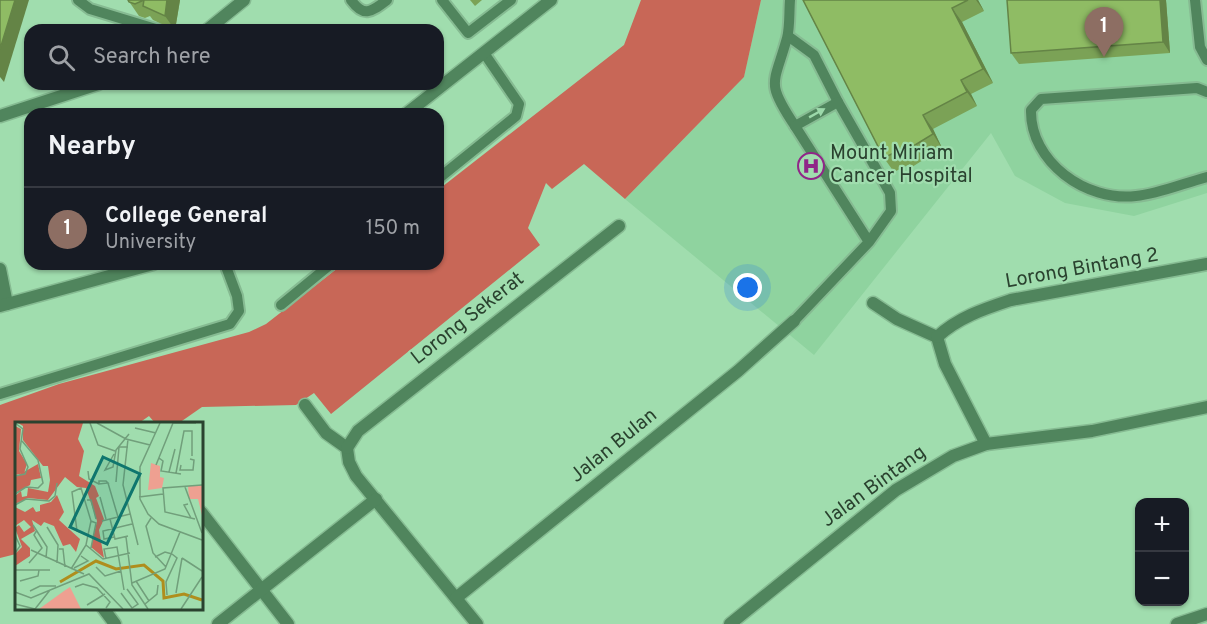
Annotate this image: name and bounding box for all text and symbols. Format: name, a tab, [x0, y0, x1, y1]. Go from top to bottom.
pin: 1	[1084, 8, 1124, 57]
search box	[24, 24, 444, 90]
icon: search	[45, 41, 78, 74]
text: Search here	[93, 44, 211, 71]
one-way arrow	[809, 108, 826, 118]
text: Nearby	[48, 131, 136, 164]
place label: Mount Miriam Cancer Hospital	[830, 141, 973, 190]
hospital icon: Mount Miriam Cancer Hospital	[796, 151, 826, 181]
text: College General	[105, 203, 268, 230]
text: 1	[64, 216, 72, 242]
text: 150 m	[366, 216, 420, 242]
text: University	[105, 230, 196, 256]
street label: Lorong Bintang 2	[1003, 243, 1161, 295]
street label: Lorong Sekerat	[406, 267, 530, 371]
your location	[733, 273, 762, 302]
street label: Jalan Bulan	[565, 403, 663, 489]
inset map	[15, 422, 202, 609]
street label: Jalan Bintang	[816, 440, 932, 534]
map controls	[1135, 498, 1189, 606]
button: +	[1135, 498, 1189, 552]
button: −	[1135, 552, 1189, 606]

